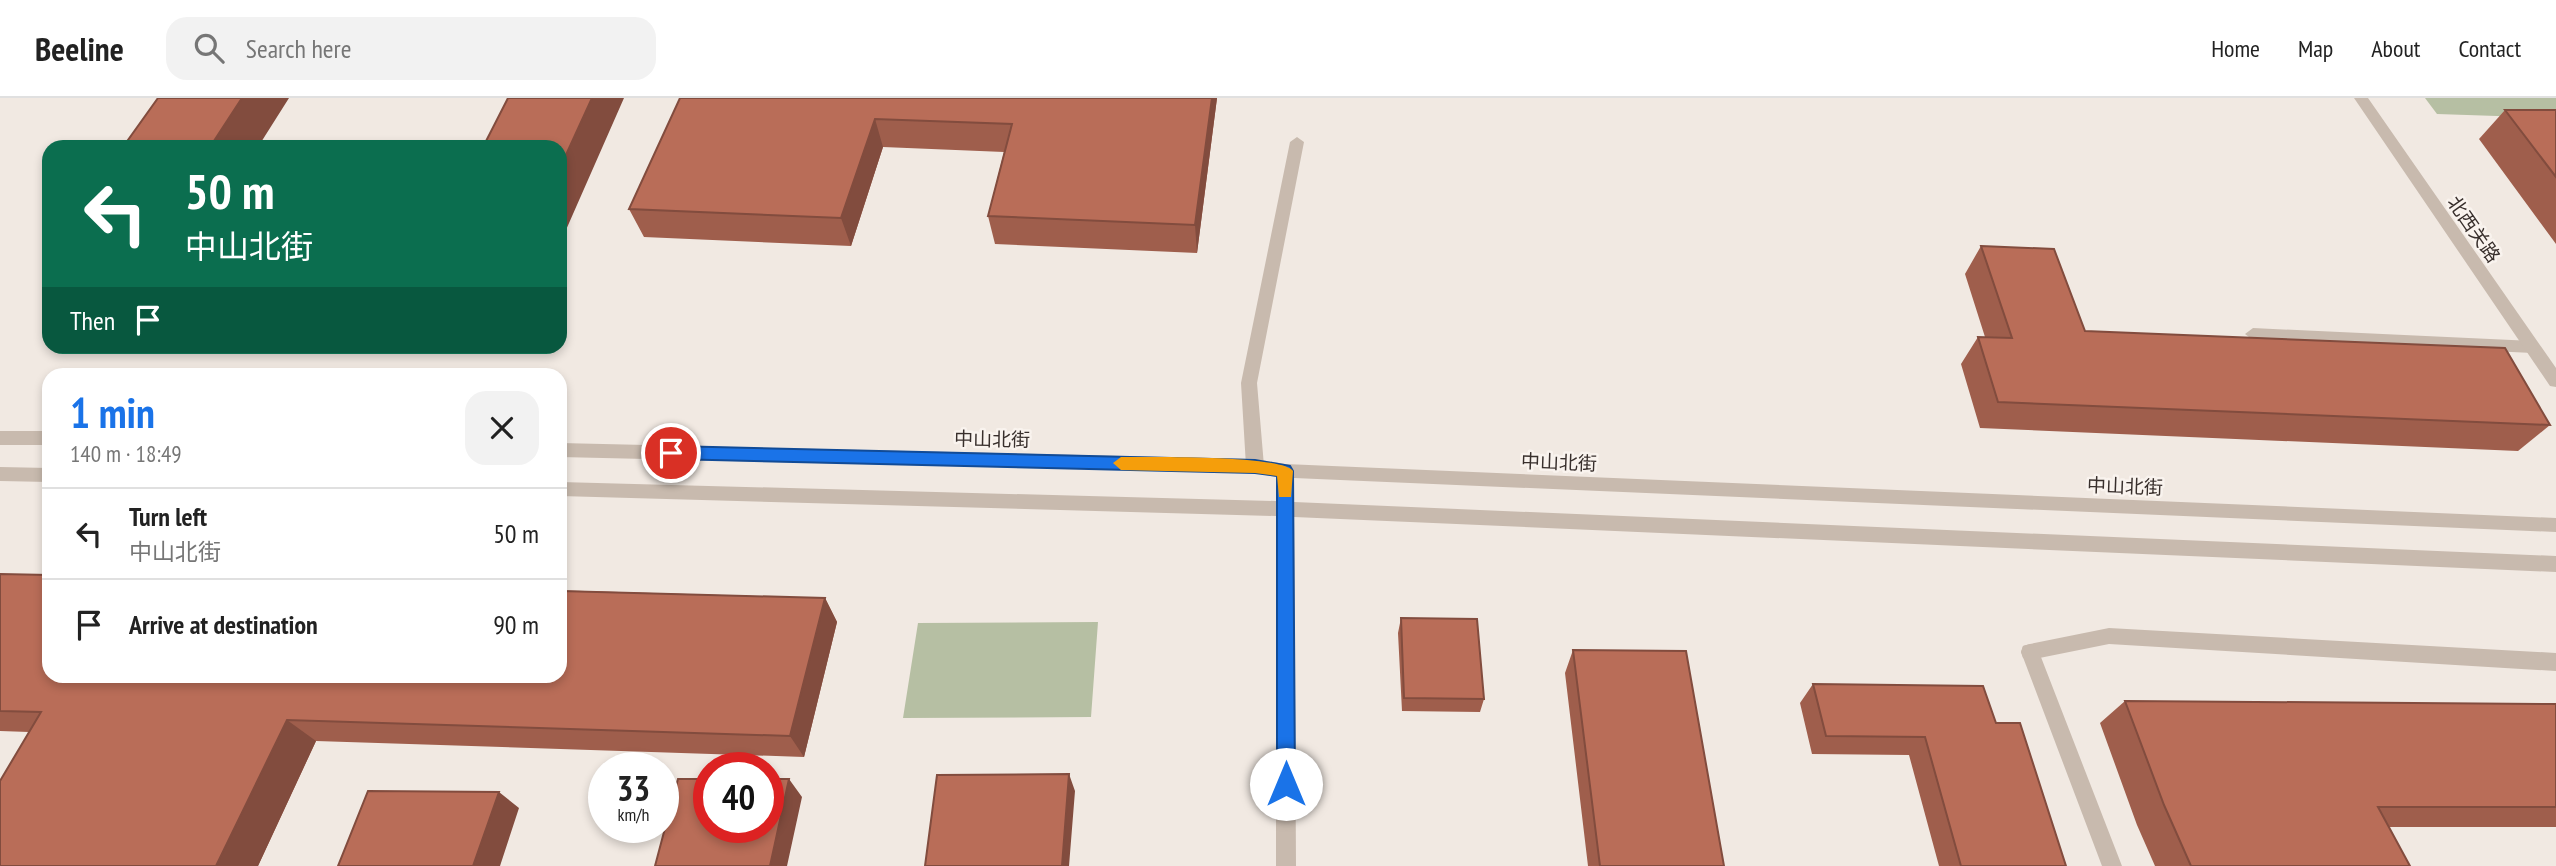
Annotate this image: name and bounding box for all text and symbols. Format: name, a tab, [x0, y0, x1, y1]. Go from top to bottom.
search box	[166, 17, 656, 80]
text: Beeline	[35, 27, 124, 70]
icon: search	[190, 29, 228, 67]
text: Search here	[246, 32, 351, 65]
text: Home	[2211, 33, 2260, 64]
text: Map	[2298, 33, 2333, 64]
text: About	[2371, 33, 2420, 64]
text: Contact	[2458, 33, 2521, 64]
text: 50 m	[185, 159, 274, 223]
icon: left	[70, 168, 161, 259]
street label: 北西关路	[2442, 191, 2506, 267]
text: 中山北街	[185, 225, 313, 267]
icon: arrive	[129, 301, 167, 339]
text: Then	[70, 304, 115, 337]
text: 1 min	[70, 385, 155, 440]
button: close	[465, 391, 539, 465]
pin	[641, 423, 701, 483]
street label: 中山北街	[954, 426, 1030, 452]
icon: arrive	[652, 434, 690, 472]
text: 140 m · 18:49	[70, 439, 182, 468]
street label: 中山北街	[1521, 449, 1597, 475]
street label: 中山北街	[2087, 473, 2163, 499]
text: Turn left	[129, 500, 207, 533]
icon: left	[70, 515, 108, 553]
text: 50 m	[493, 517, 539, 550]
text: 中山北街	[129, 537, 221, 566]
icon: arrive	[70, 606, 108, 644]
text: Arrive at destination	[129, 608, 318, 641]
text: 90 m	[493, 608, 539, 641]
position arrow	[1249, 747, 1323, 821]
speed limit sign: 40	[693, 752, 784, 843]
text: 33	[617, 765, 650, 811]
text: km/h	[618, 803, 649, 826]

